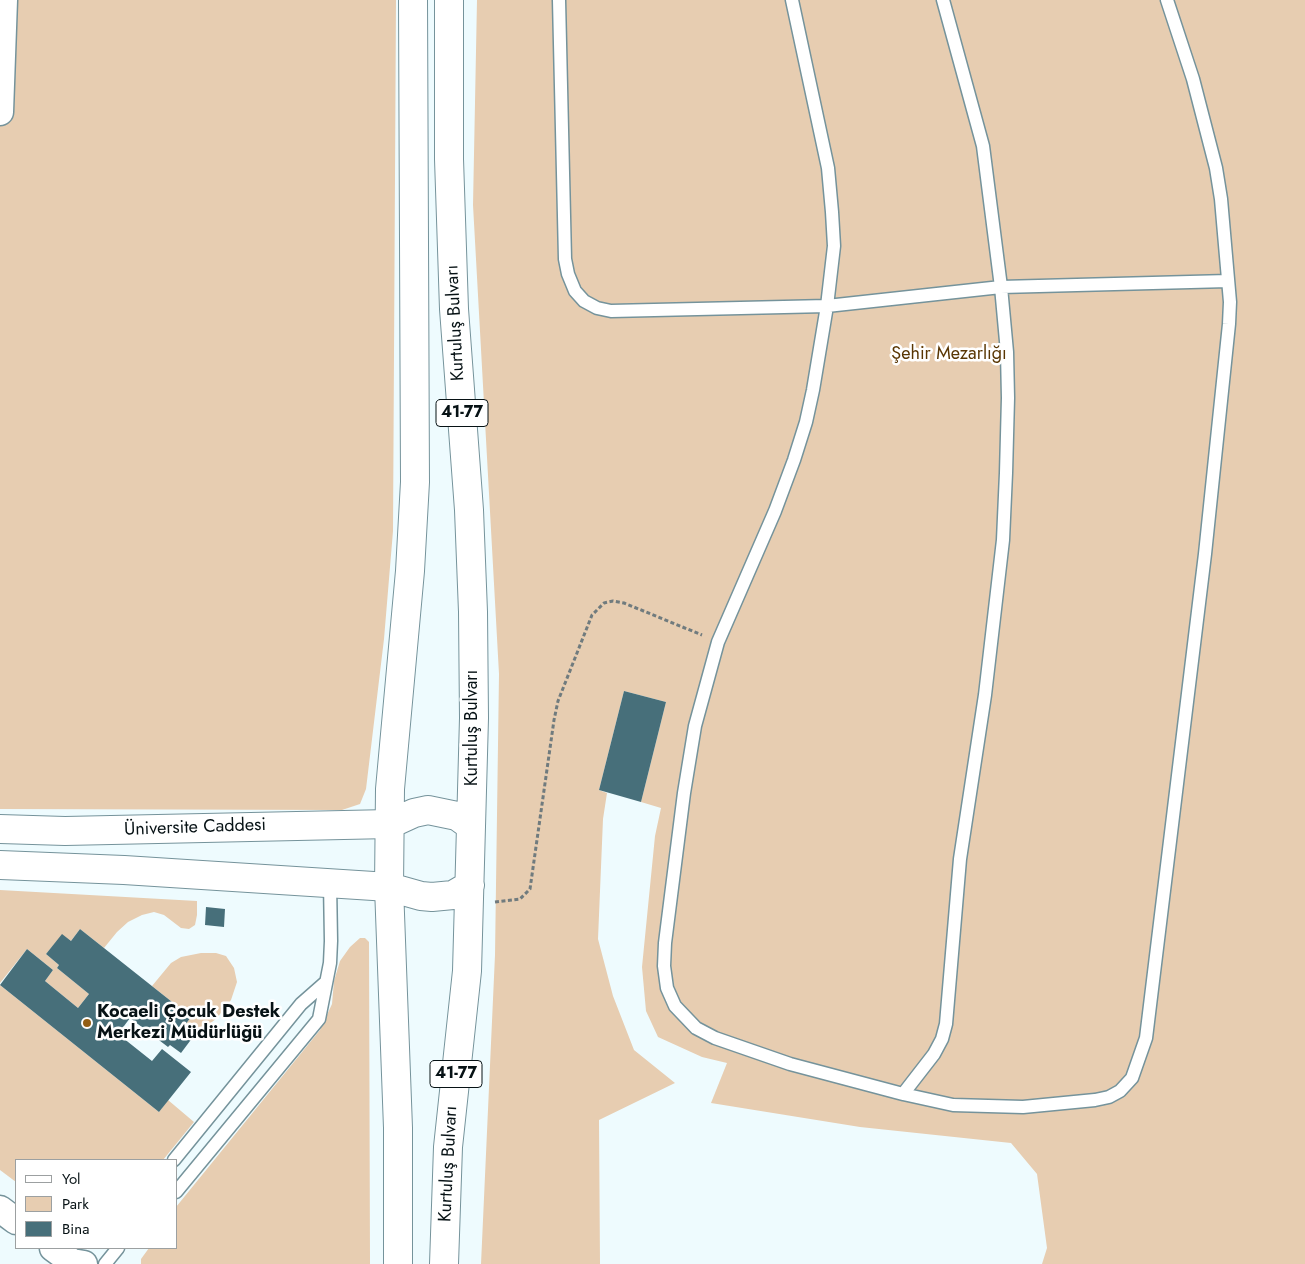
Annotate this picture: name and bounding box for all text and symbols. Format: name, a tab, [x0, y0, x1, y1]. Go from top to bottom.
street label: Kurtuluş Bulvarı	[442, 264, 470, 382]
park label: Şehir Mezarlığı	[891, 344, 1007, 366]
road number: 41-77	[436, 399, 488, 426]
street label: Kurtuluş Bulvarı	[462, 670, 484, 786]
street label: Üniversite Caddesi	[124, 815, 266, 841]
place label: Kocaeli Çocuk Destek Merkezi Müdürlüğü	[97, 1002, 280, 1044]
marker: Kocaeli Çocuk Destek Merkezi Müdürlüğü	[81, 1017, 93, 1029]
road number: 41-77	[430, 1060, 482, 1088]
street label: Kurtuluş Bulvarı	[435, 1105, 463, 1223]
legend	[15, 1159, 178, 1249]
text: Yol	[62, 1168, 81, 1190]
text: Park	[62, 1193, 89, 1215]
text: Bina	[62, 1218, 89, 1240]

